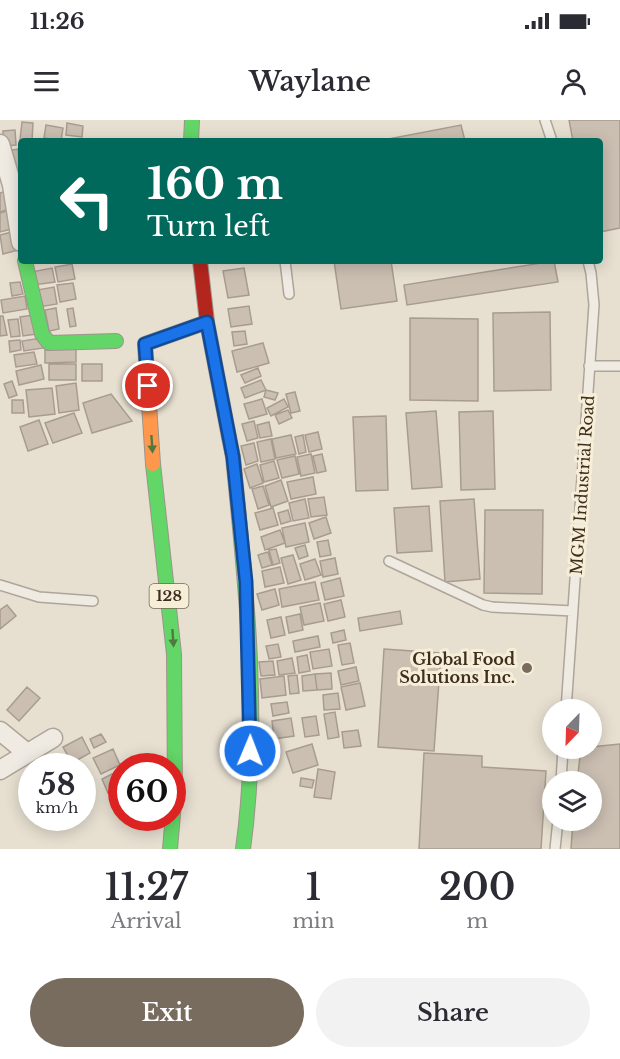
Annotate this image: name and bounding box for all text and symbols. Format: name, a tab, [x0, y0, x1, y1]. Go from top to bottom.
text: 11:26	[30, 8, 85, 35]
icon: menu	[30, 65, 63, 98]
text: Waylane	[249, 65, 371, 98]
icon: person	[557, 65, 590, 98]
text: 160 m	[147, 158, 283, 210]
icon: left	[48, 162, 126, 240]
text: Turn left	[147, 210, 270, 243]
pin	[122, 360, 173, 411]
icon: arrive	[131, 369, 164, 402]
street label: MGM Industrial Road	[566, 394, 598, 576]
one-way arrow	[147, 435, 157, 454]
road number: 128	[150, 584, 188, 608]
one-way arrow	[168, 628, 178, 647]
place label: Global Food Solutions Inc.	[399, 649, 515, 687]
marker: Global Food Solutions Inc.	[520, 661, 534, 675]
north arrow	[542, 699, 602, 759]
map controls	[542, 699, 602, 831]
position arrow	[218, 719, 282, 783]
speed limit sign: 60	[108, 753, 186, 831]
text: 58	[39, 766, 75, 803]
button: layers	[542, 771, 602, 831]
text: km/h	[36, 798, 78, 817]
text: 11:27	[105, 865, 188, 910]
text: 1	[306, 865, 321, 910]
text: 200	[439, 865, 515, 910]
text: Arrival	[111, 909, 182, 933]
text: min	[292, 909, 334, 933]
text: m	[466, 909, 488, 933]
button: Exit	[30, 978, 304, 1047]
button: Share	[316, 978, 590, 1047]

